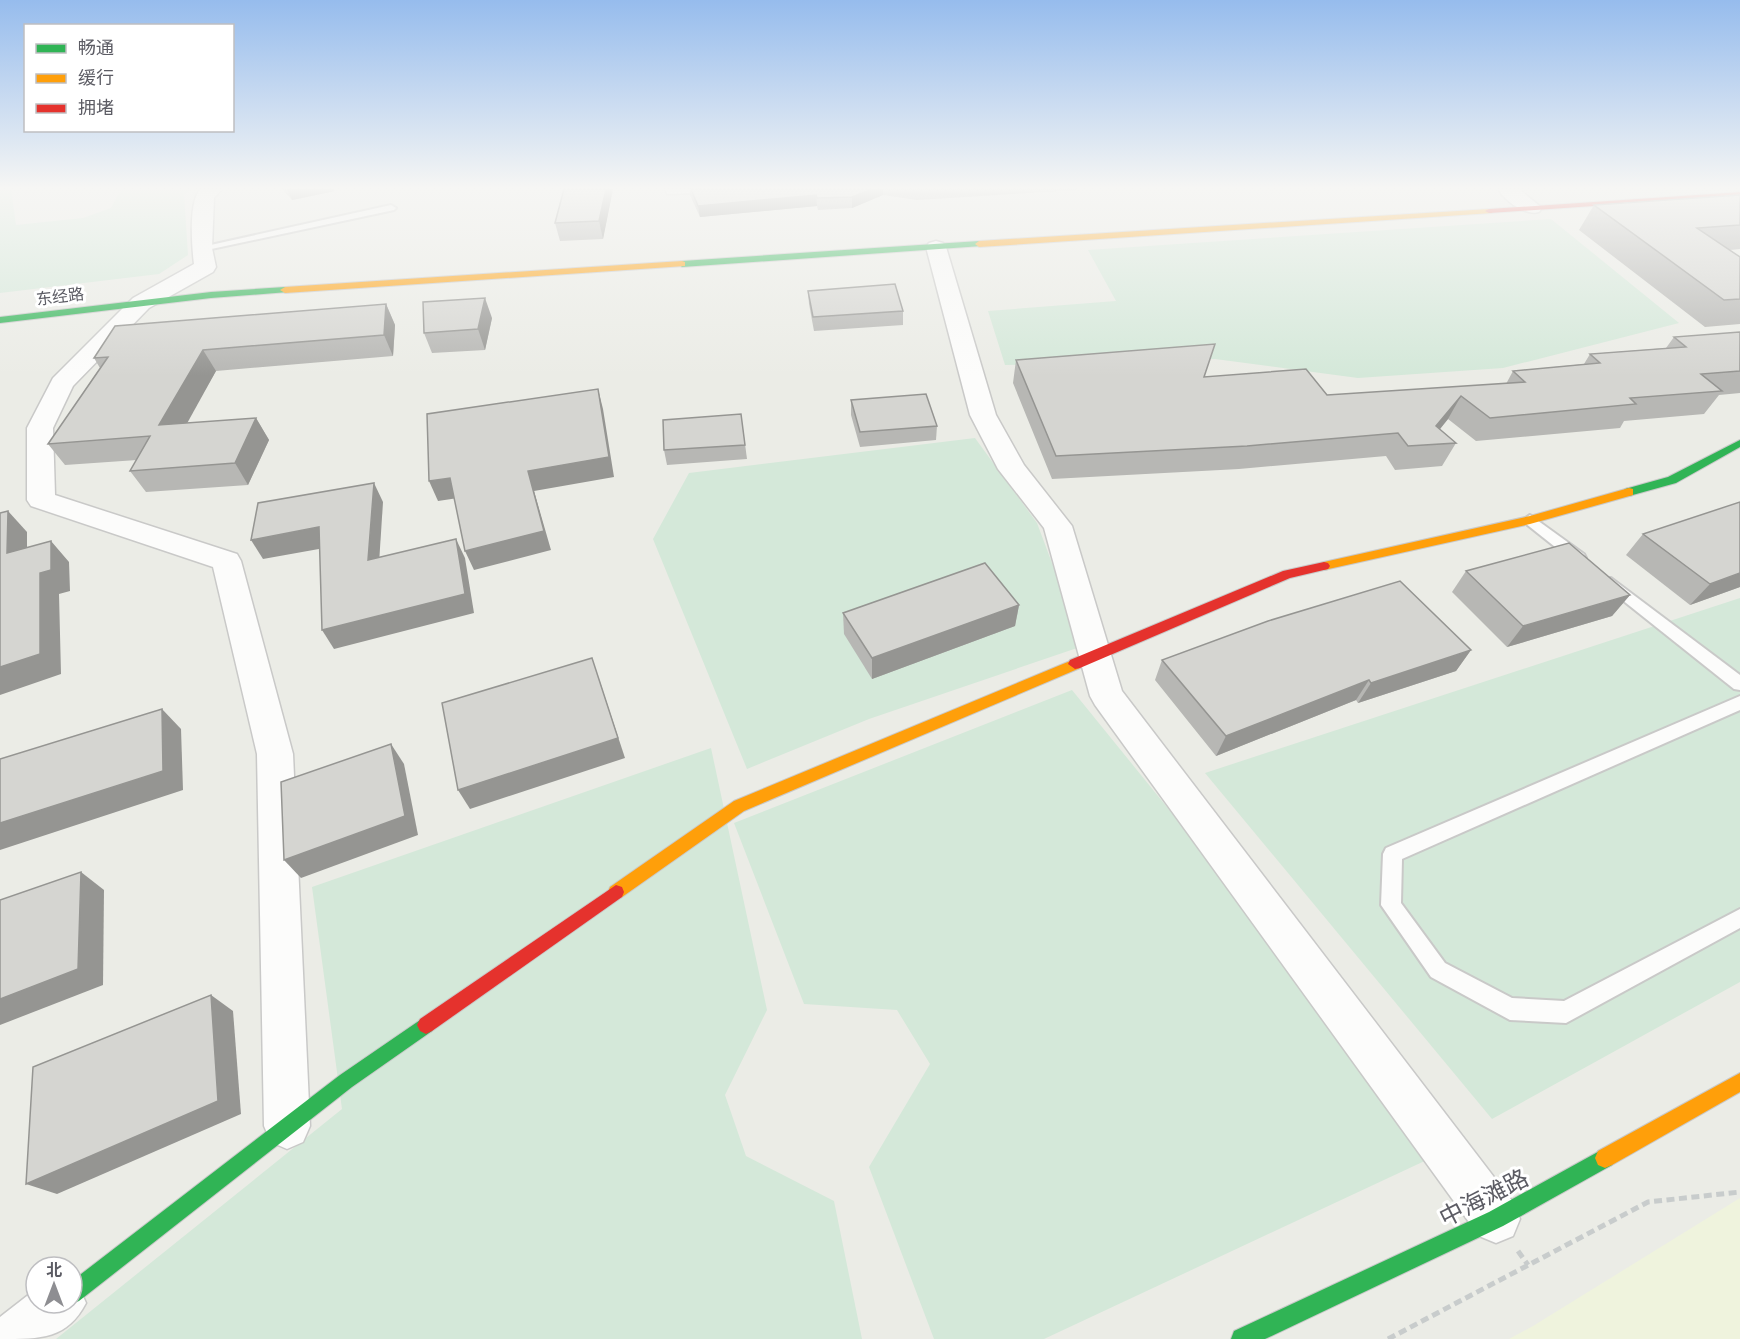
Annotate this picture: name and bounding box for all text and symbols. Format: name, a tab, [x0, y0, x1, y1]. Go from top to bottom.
legend	[24, 24, 234, 132]
text: 畅通	[78, 36, 114, 59]
text: 缓行	[78, 66, 114, 89]
text: 拥堵	[78, 96, 114, 119]
street label: 东经路	[35, 283, 85, 310]
street label: 中海滩路	[1434, 1162, 1534, 1233]
north arrow	[24, 1255, 84, 1315]
text: 北	[46, 1260, 62, 1281]

